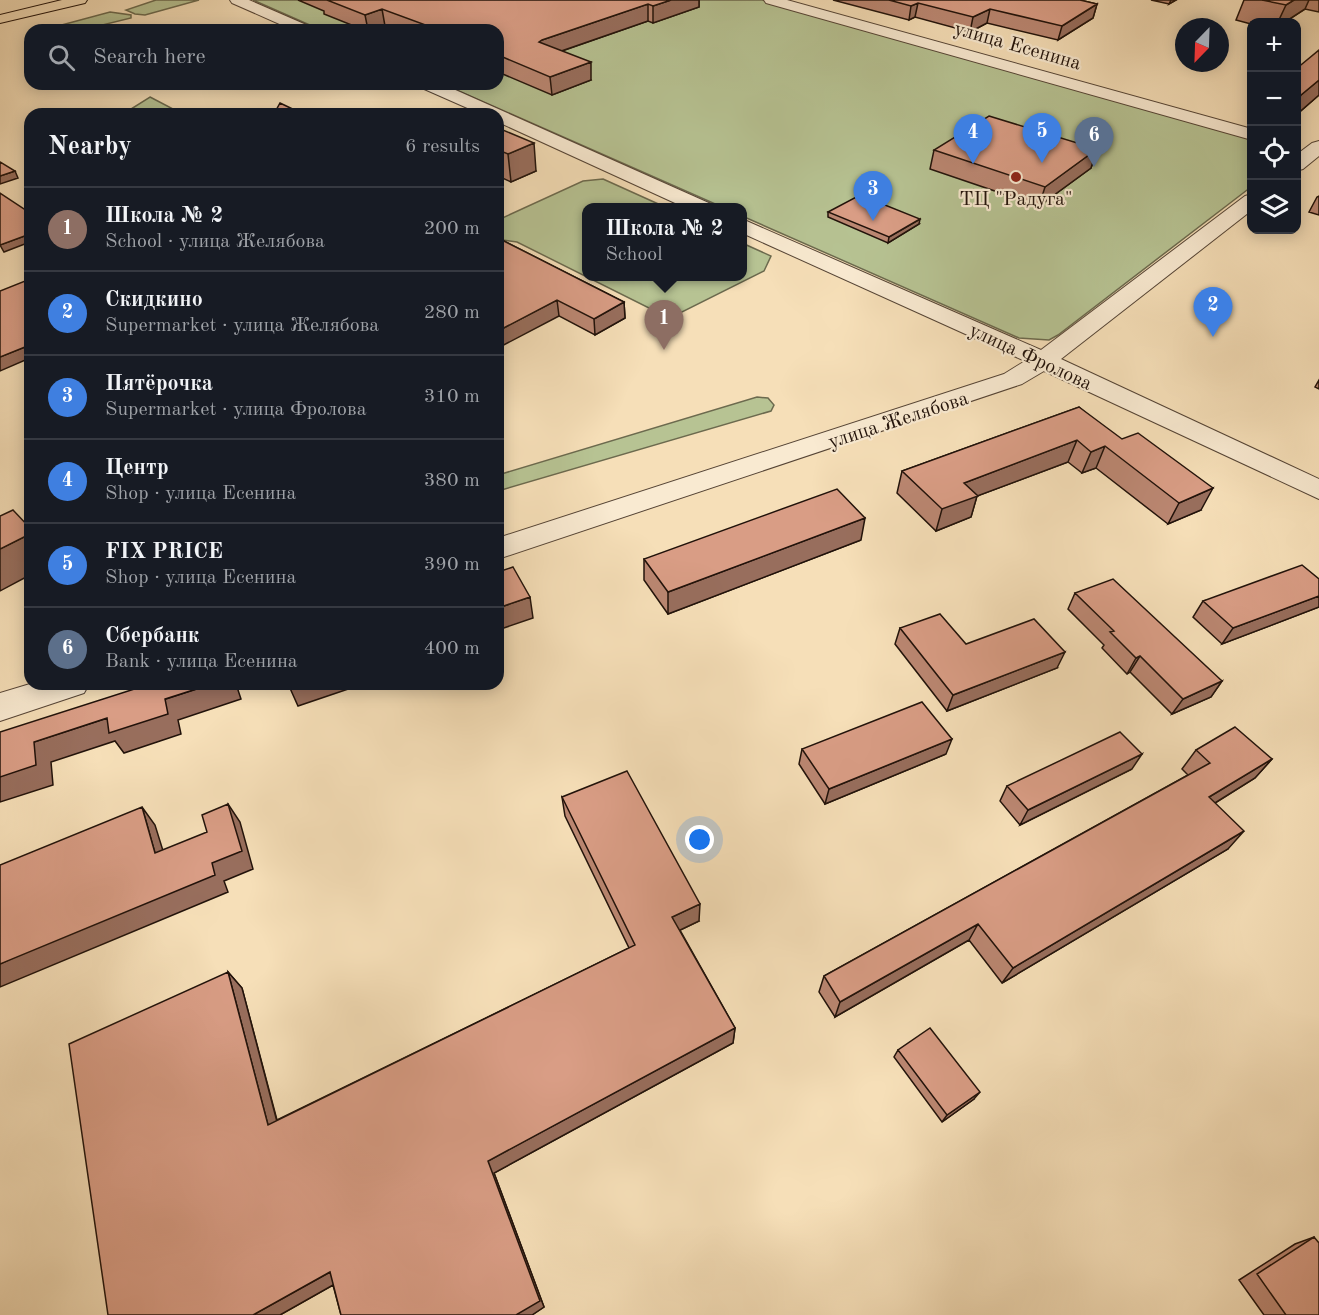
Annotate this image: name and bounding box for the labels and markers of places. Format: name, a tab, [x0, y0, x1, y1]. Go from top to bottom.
pin: 4	[954, 114, 992, 164]
pin: 5	[1022, 114, 1062, 163]
pin: 6	[1074, 118, 1114, 167]
marker: ТЦ "Радуга"	[1009, 170, 1023, 184]
pin: 3	[854, 172, 892, 221]
place label: ТЦ "Радуга"	[959, 190, 1073, 210]
pin: 2	[1194, 288, 1232, 337]
pin: 1	[644, 300, 684, 350]

